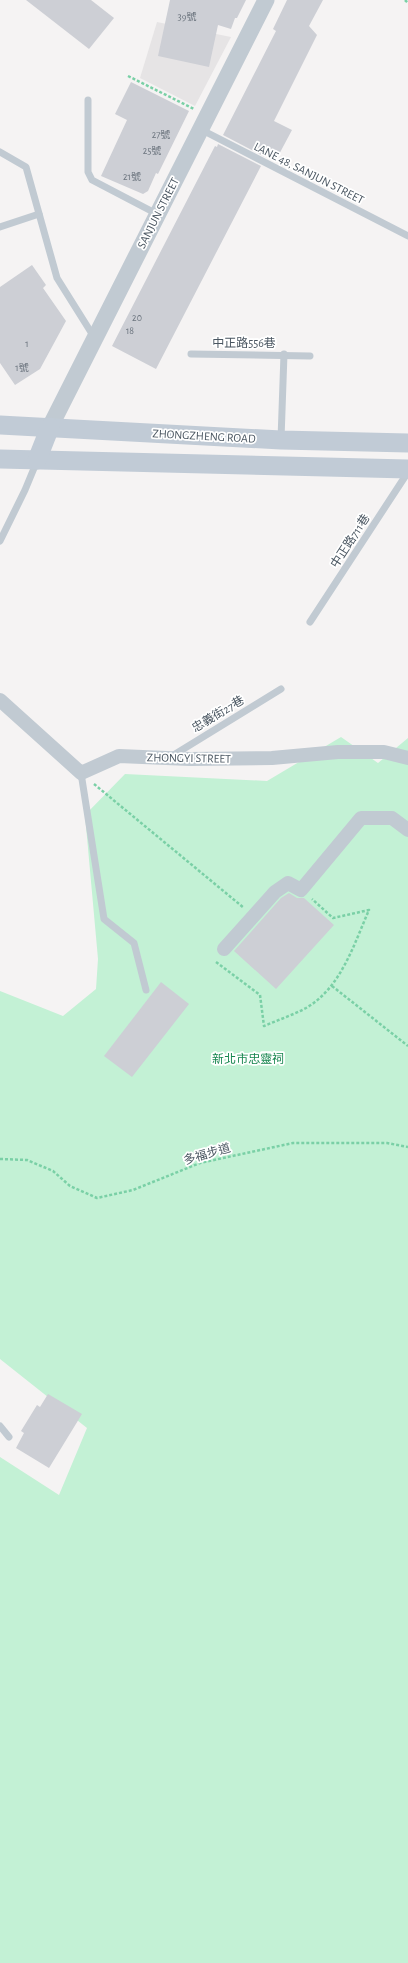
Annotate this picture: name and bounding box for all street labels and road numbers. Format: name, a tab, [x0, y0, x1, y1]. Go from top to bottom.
street label: LANE 48, SANJUN STREET	[252, 140, 366, 206]
street label: SANJUN STREET	[135, 176, 181, 250]
street label: 中正路556巷	[212, 336, 276, 349]
street label: ZHONGZHENG ROAD	[152, 427, 256, 445]
street label: 中正路711巷	[327, 511, 372, 570]
street label: 忠義街27巷	[189, 693, 246, 734]
street label: ZHONGYI STREET	[147, 751, 231, 765]
street label: 多福步道	[182, 1141, 232, 1166]

